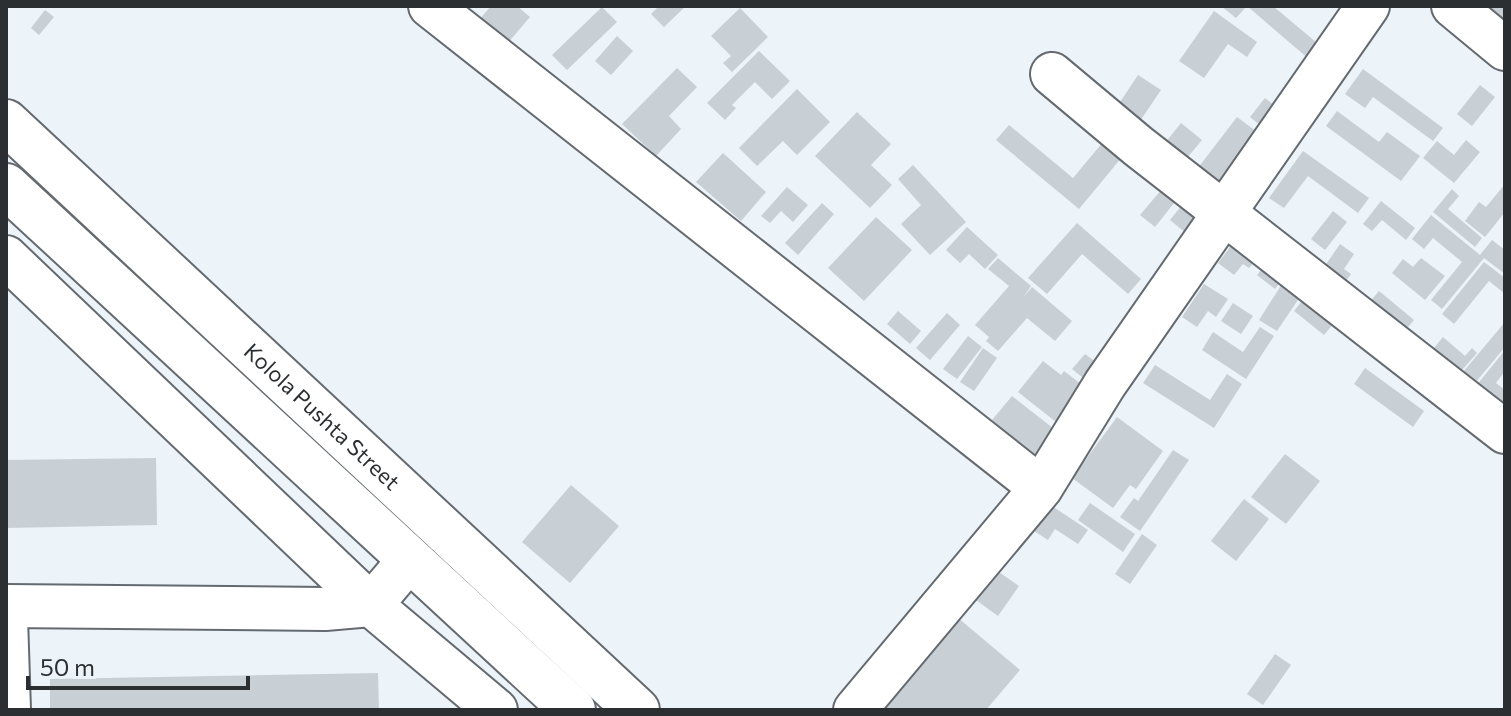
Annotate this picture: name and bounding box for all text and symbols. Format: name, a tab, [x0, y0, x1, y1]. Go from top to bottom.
street label: Kolola Pushta Street	[239, 337, 406, 495]
scale bar	[28, 640, 248, 690]
text: 50 m	[40, 652, 95, 681]

